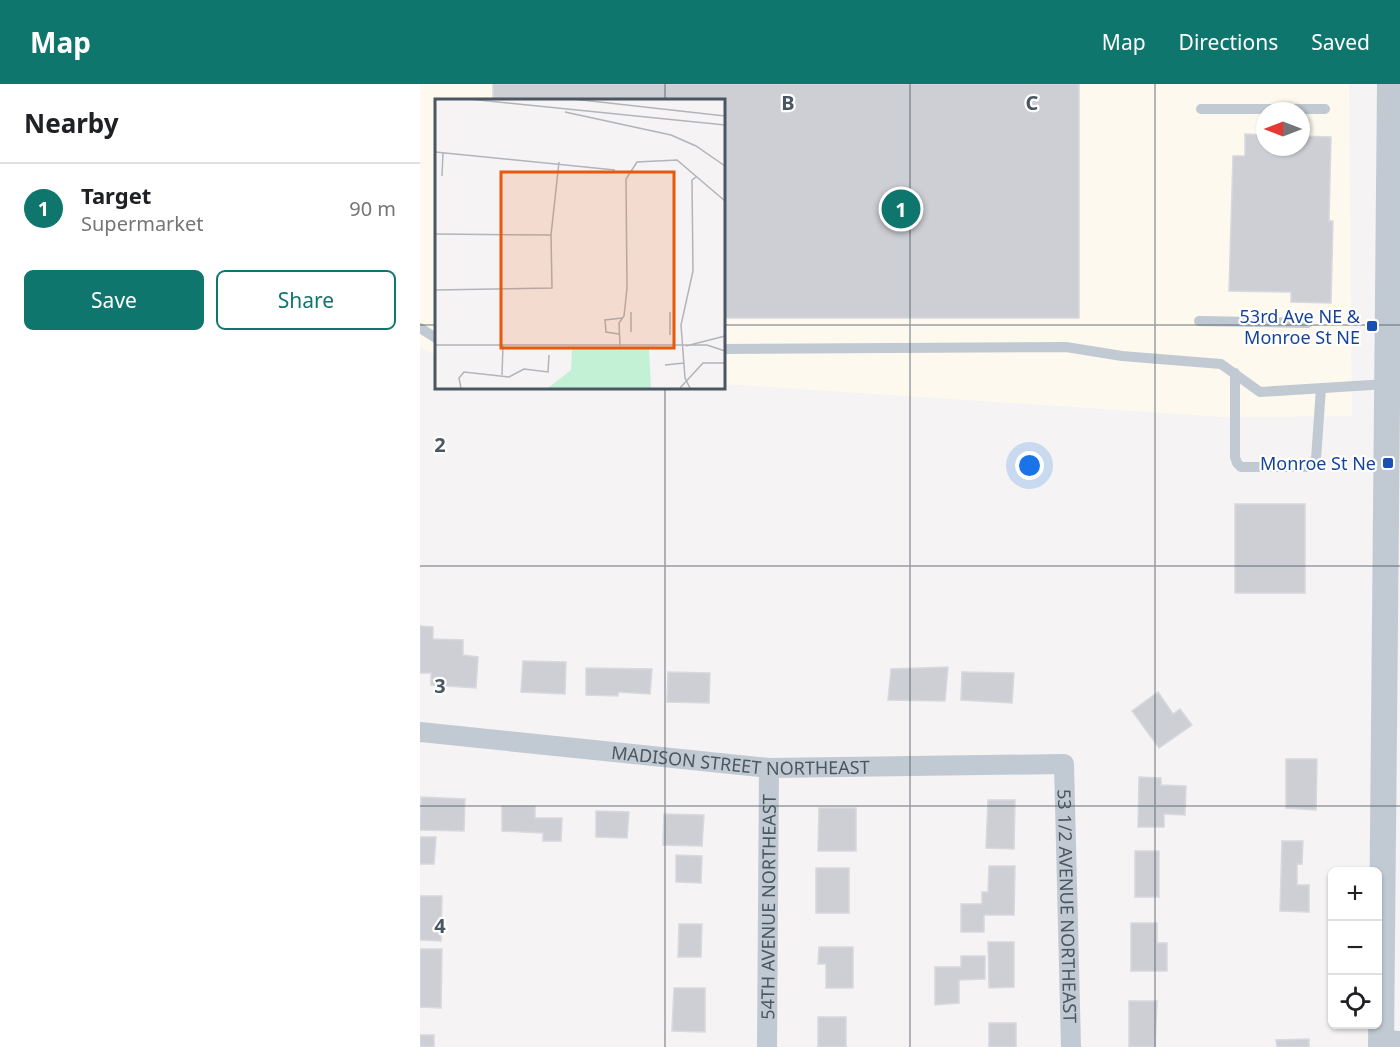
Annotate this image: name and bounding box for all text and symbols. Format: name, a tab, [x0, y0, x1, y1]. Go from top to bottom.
text: Map	[30, 23, 91, 61]
text: Map	[1102, 28, 1146, 56]
text: Directions	[1179, 28, 1278, 56]
text: Saved	[1311, 28, 1370, 56]
text: B	[781, 89, 795, 116]
text: C	[1026, 89, 1039, 116]
inset map	[435, 99, 724, 388]
north arrow	[1256, 102, 1310, 156]
text: Nearby	[24, 105, 119, 141]
text: Target	[81, 180, 151, 210]
pin: 1	[882, 186, 920, 232]
text: 1	[38, 195, 49, 222]
text: 90 m	[349, 195, 396, 222]
text: Supermarket	[81, 210, 204, 237]
button: Save	[24, 270, 204, 330]
button: Share	[216, 270, 396, 330]
place label: 53rd Ave NE & Monroe St NE	[1240, 304, 1361, 349]
marker: 53rd Ave NE & Monroe St NE	[1365, 319, 1379, 333]
text: 2	[434, 431, 446, 458]
your location	[1015, 451, 1044, 480]
place label: Monroe St Ne	[1260, 451, 1376, 475]
marker: Monroe St Ne	[1381, 456, 1395, 470]
text: 3	[434, 672, 446, 699]
street label: MADISON STREET NORTHEAST	[610, 740, 870, 780]
street label: 53 1/2 AVENUE NORTHEAST	[1053, 789, 1082, 1023]
street label: 54TH AVENUE NORTHEAST	[755, 794, 781, 1020]
map controls	[1328, 867, 1382, 1029]
button: +	[1328, 867, 1382, 921]
text: 4	[434, 912, 446, 939]
button: −	[1328, 921, 1382, 975]
button: locate	[1328, 975, 1382, 1029]

